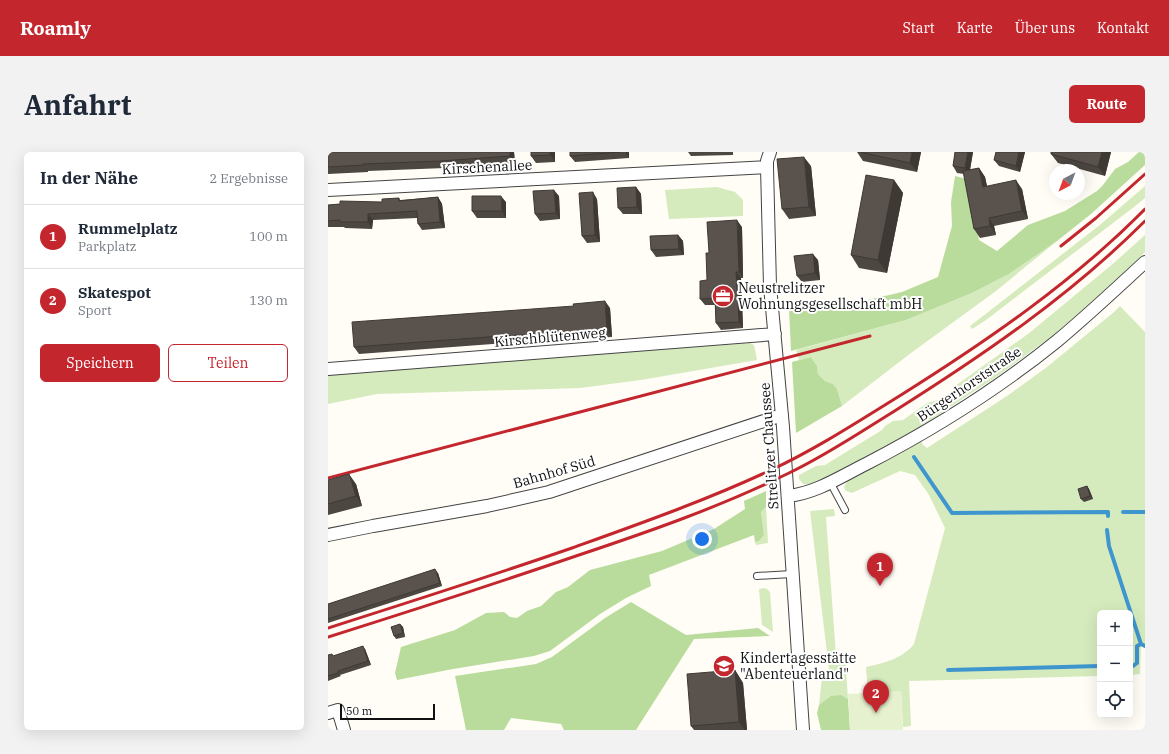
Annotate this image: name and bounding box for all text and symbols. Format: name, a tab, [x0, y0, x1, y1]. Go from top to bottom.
text: Roamly	[20, 16, 91, 40]
text: Start	[903, 19, 935, 37]
text: Karte	[957, 19, 993, 37]
text: Über uns	[1015, 19, 1075, 37]
text: Kontakt	[1097, 19, 1149, 37]
button: Route	[1069, 85, 1145, 123]
text: Anfahrt	[24, 86, 132, 123]
street label: Kirschenallee	[441, 156, 533, 178]
north arrow	[1049, 164, 1085, 200]
text: In der Nähe	[40, 167, 138, 189]
text: 2 Ergebnisse	[209, 170, 288, 187]
text: Rummelplatz	[78, 219, 177, 238]
text: 1	[49, 228, 57, 245]
text: 100 m	[249, 228, 288, 245]
text: Parkplatz	[78, 238, 136, 255]
place label: Neustrelitzer Wohnungsgesellschaft mbH	[738, 279, 922, 313]
text: Skatespot	[78, 283, 151, 302]
office icon: Neustrelitzer Wohnungsgesellschaft mbH	[710, 283, 736, 309]
text: 2	[49, 292, 57, 309]
text: 130 m	[249, 292, 288, 309]
text: Sport	[78, 302, 112, 319]
street label: Kirschblütenweg	[494, 323, 607, 351]
street label: Bürgerhorststraße	[913, 342, 1025, 426]
button: Speichern	[40, 344, 160, 382]
button: Teilen	[168, 344, 288, 382]
street label: Strelitzer Chaussee	[756, 382, 782, 510]
street label: Bahnhof Süd	[511, 452, 598, 492]
your location	[692, 529, 712, 549]
pin: 1	[867, 553, 893, 586]
map controls	[1097, 610, 1133, 718]
button: +	[1097, 610, 1133, 646]
button: −	[1097, 646, 1133, 682]
place label: Kindertagesstätte "Abenteuerland"	[740, 649, 856, 683]
school or university icon: Kindertagesstätte "Abenteuerland"	[711, 653, 737, 679]
pin: 2	[863, 680, 889, 713]
button: locate	[1097, 682, 1133, 718]
scale bar	[340, 702, 435, 721]
text: 50 m	[346, 704, 372, 718]

